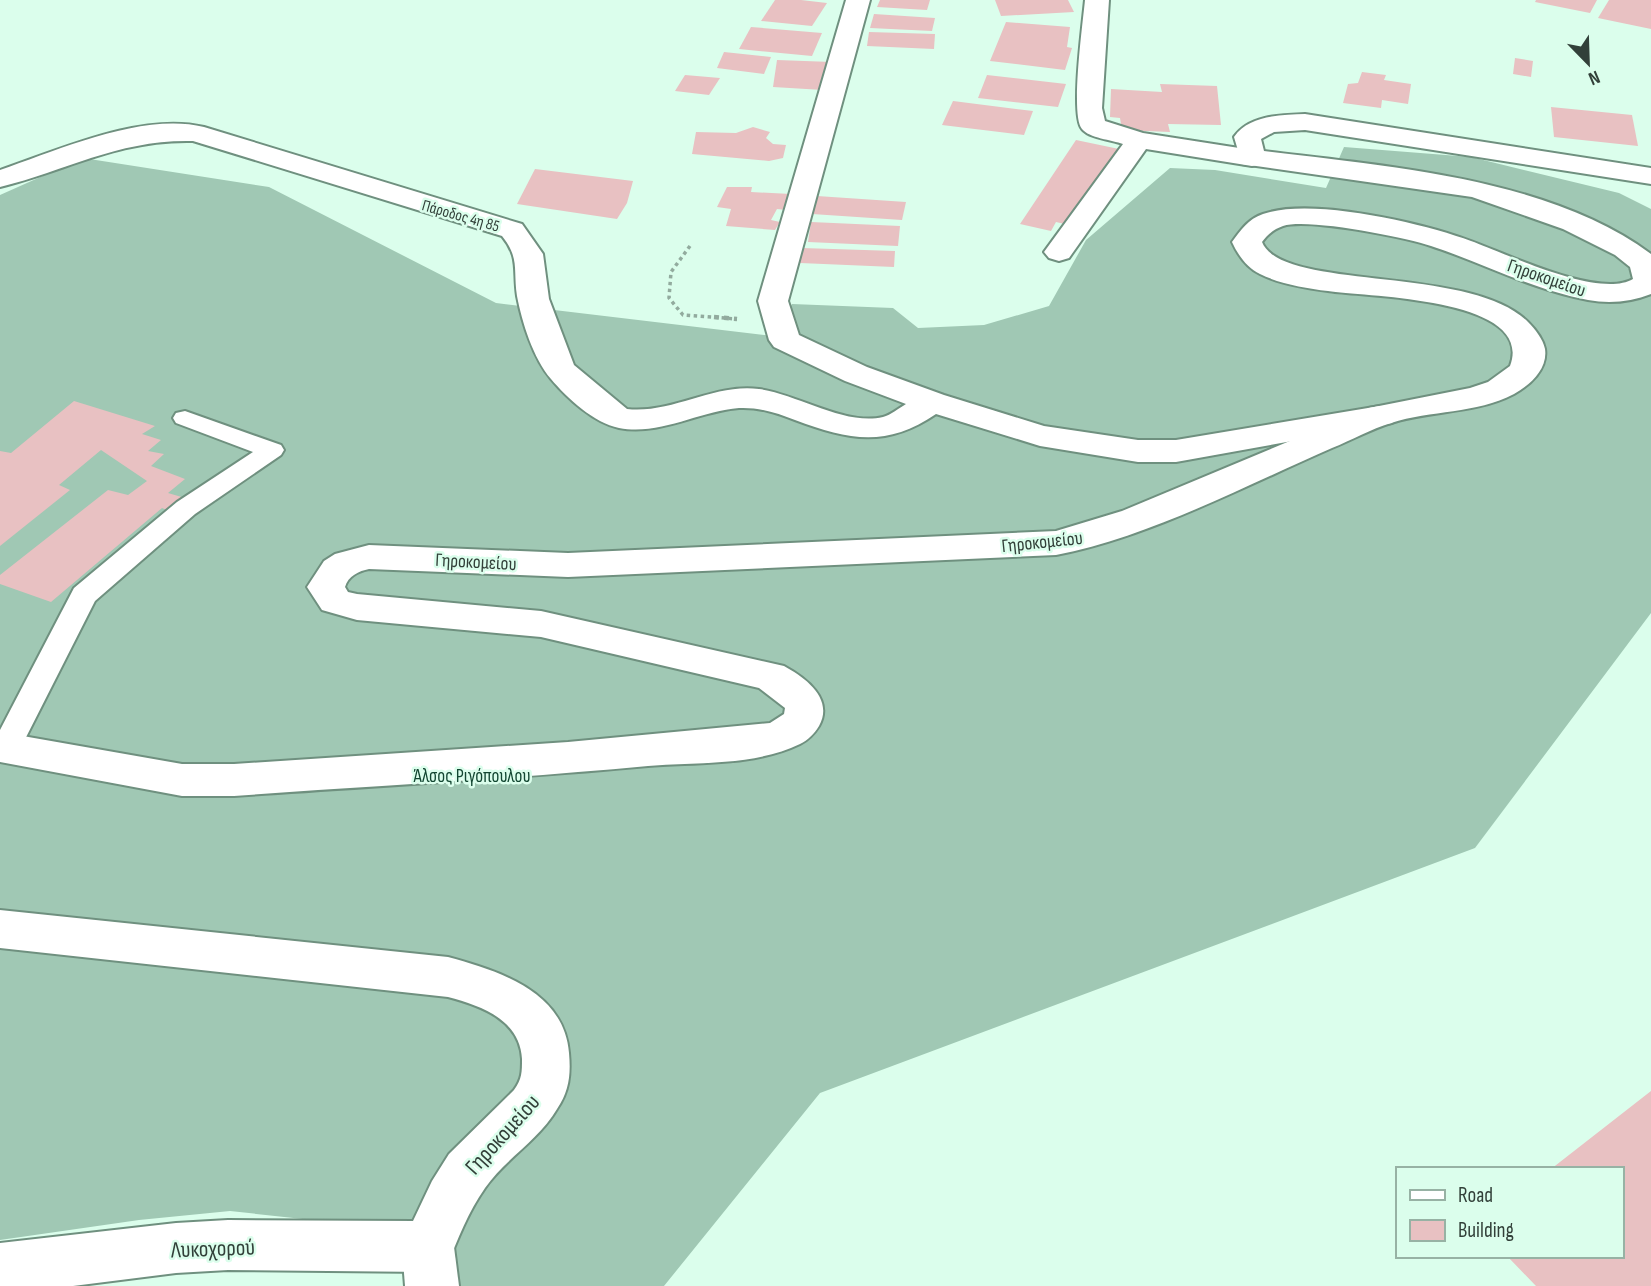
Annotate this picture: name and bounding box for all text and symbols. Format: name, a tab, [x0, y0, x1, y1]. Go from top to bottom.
north arrow	[1553, 28, 1623, 98]
text: N	[1585, 65, 1603, 90]
street label: Πάροδος 4η 85	[420, 196, 502, 237]
street label: Γηροκομείου	[1504, 254, 1589, 303]
street label: Γηροκομείου	[1001, 527, 1084, 558]
street label: Γηροκομείου	[435, 549, 517, 576]
park label: Άλσος Ριγόπουλου	[413, 765, 531, 788]
street label: Γηροκομείου	[459, 1089, 546, 1181]
legend	[1396, 1167, 1623, 1258]
text: Road	[1458, 1183, 1493, 1208]
text: Building	[1458, 1218, 1514, 1243]
street label: Λυκοχορού	[170, 1234, 256, 1264]

